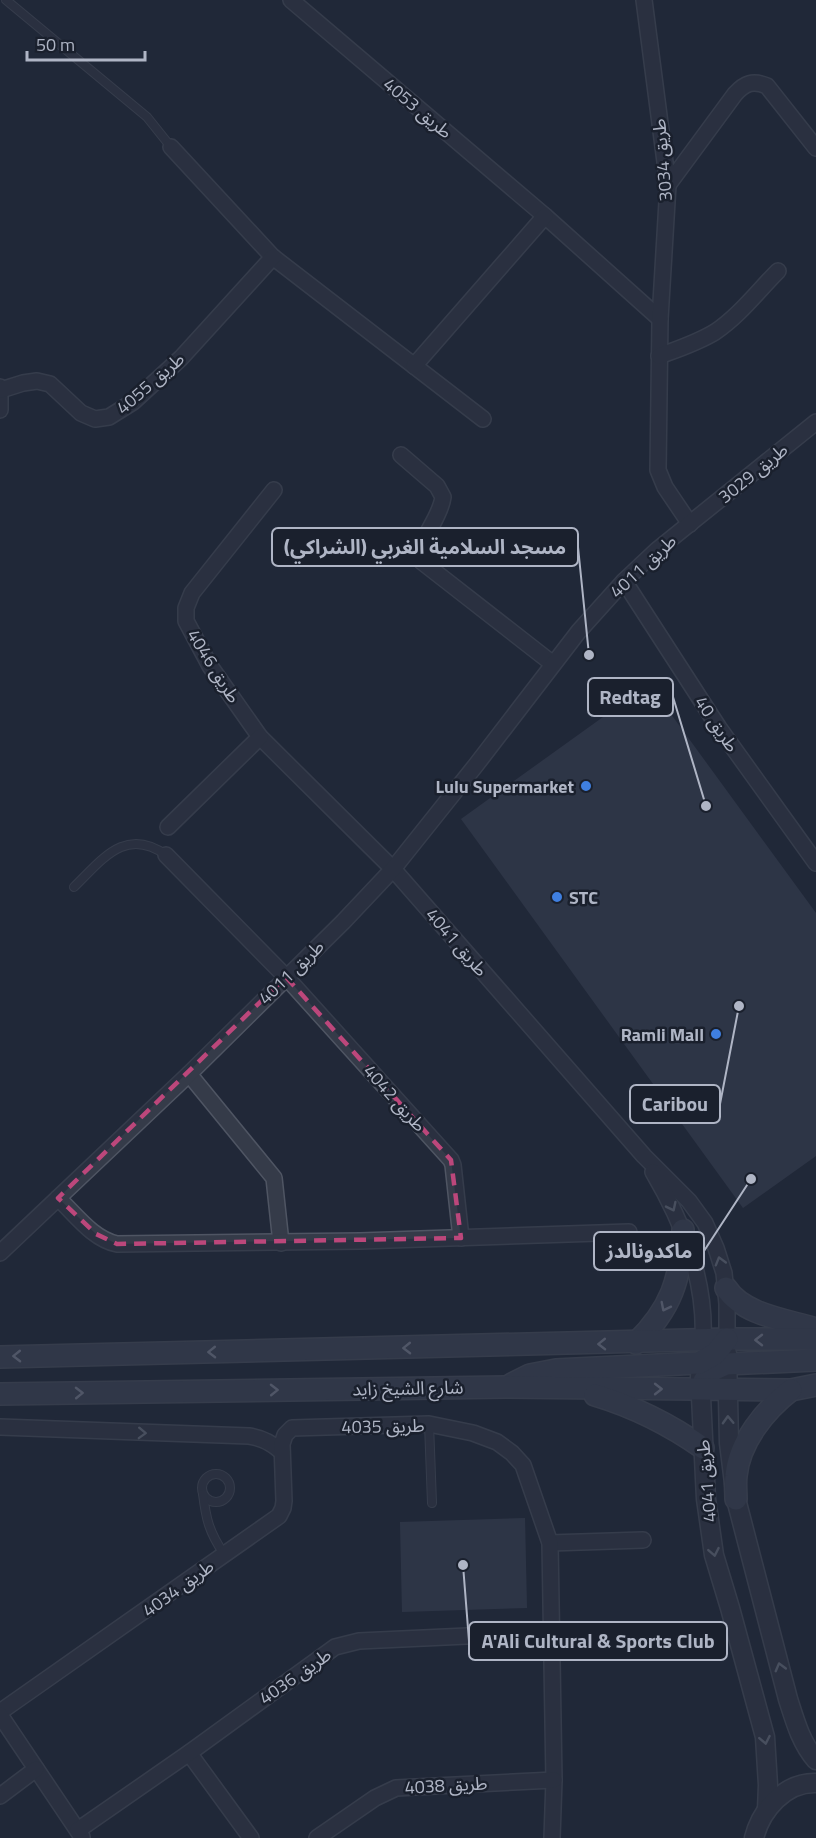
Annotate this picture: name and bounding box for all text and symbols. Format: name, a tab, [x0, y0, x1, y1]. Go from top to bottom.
scale bar	[27, 24, 146, 62]
text: 50 m	[36, 31, 75, 58]
street label: طريق 4053	[378, 71, 458, 145]
street label: طريق 3034	[645, 117, 679, 203]
street label: طريق 4055	[110, 346, 190, 420]
street label: طريق 3029	[712, 436, 794, 510]
callout: مسجد السلامية الغربي (الشراكي)	[272, 528, 578, 566]
street label: طريق 4011	[603, 528, 683, 604]
text: مسجد السلامية الغربي (الشراكي)	[284, 531, 566, 564]
street label: طريق 4046	[181, 624, 247, 708]
callout: Redtag	[588, 678, 673, 716]
text: Redtag	[599, 681, 661, 712]
street label: طريق 40	[688, 690, 746, 758]
place label: Lulu Supermarket	[436, 773, 574, 800]
marker: Lulu Supermarket	[579, 779, 593, 793]
place label: STC	[569, 884, 598, 911]
marker: STC	[550, 890, 564, 904]
street label: طريق 4041	[420, 902, 494, 982]
street label: طريق 4011	[252, 933, 330, 1011]
place label: Ramli Mall	[621, 1021, 704, 1048]
marker: Ramli Mall	[709, 1027, 723, 1041]
street label: طريق 4042	[357, 1058, 433, 1138]
callout: Caribou	[630, 1085, 720, 1123]
text: Caribou	[642, 1088, 708, 1119]
one-way arrow	[665, 1201, 677, 1212]
callout: ماكدونالدز	[594, 1232, 704, 1270]
text: ماكدونالدز	[605, 1235, 692, 1266]
one-way arrow	[715, 1256, 727, 1267]
one-way arrow	[661, 1300, 672, 1311]
one-way arrow	[755, 1334, 764, 1346]
one-way arrow	[598, 1337, 607, 1350]
one-way arrow	[403, 1341, 412, 1354]
one-way arrow	[208, 1346, 217, 1358]
one-way arrow	[13, 1350, 22, 1362]
street label: شارع الشيخ زايد	[352, 1374, 464, 1403]
one-way arrow	[654, 1383, 663, 1395]
one-way arrow	[270, 1384, 279, 1396]
one-way arrow	[75, 1386, 84, 1399]
street label: طريق 4035	[341, 1412, 425, 1440]
one-way arrow	[722, 1416, 735, 1425]
one-way arrow	[138, 1426, 147, 1439]
street label: طريق 4041	[689, 1438, 723, 1524]
one-way arrow	[707, 1547, 720, 1557]
street label: طريق 4034	[136, 1553, 220, 1623]
callout: A'Ali Cultural & Sports Club	[469, 1622, 727, 1660]
text: A'Ali Cultural & Sports Club	[481, 1625, 715, 1656]
street label: طريق 4036	[253, 1641, 337, 1711]
one-way arrow	[775, 1662, 787, 1673]
one-way arrow	[758, 1735, 771, 1745]
street label: طريق 4038	[404, 1769, 488, 1801]

